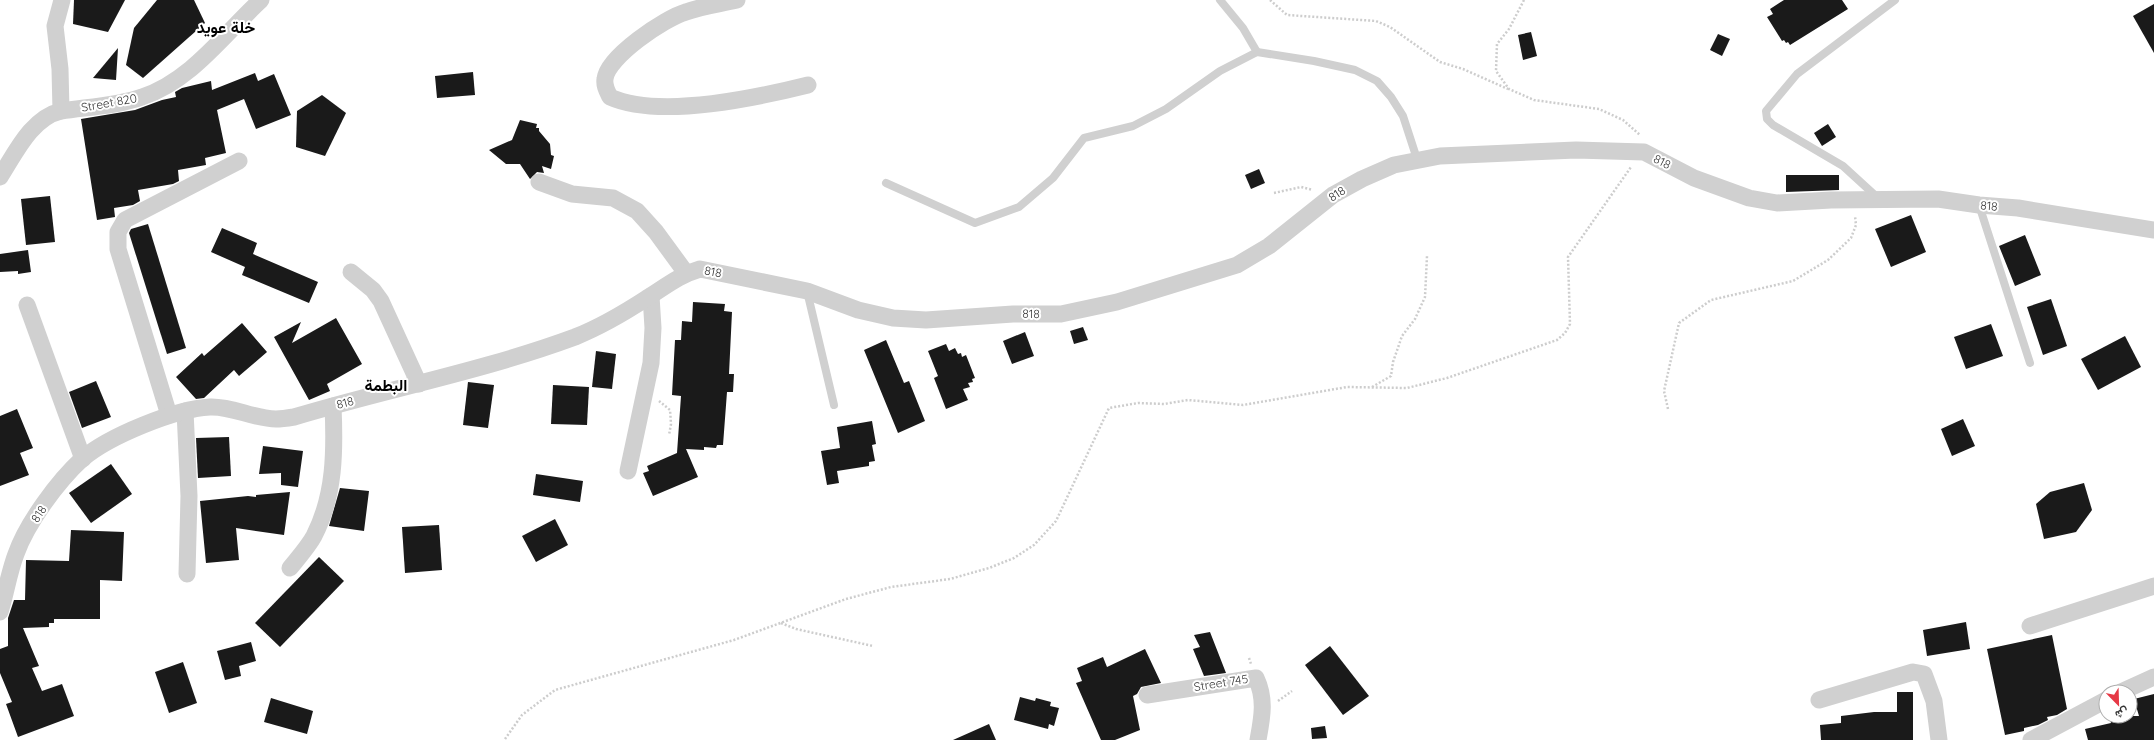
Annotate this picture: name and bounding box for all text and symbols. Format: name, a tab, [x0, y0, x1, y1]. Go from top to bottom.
district label: خلة عويد	[197, 17, 255, 38]
street label: Street 820	[80, 90, 138, 115]
street label: 818	[1651, 151, 1673, 172]
street label: 818	[1325, 183, 1348, 205]
street label: 818	[1980, 197, 1998, 214]
street label: 818	[703, 262, 723, 281]
street label: 818	[1022, 306, 1040, 321]
district label: البطمة	[365, 375, 407, 395]
street label: 818	[335, 393, 355, 412]
street label: 818	[28, 502, 50, 525]
street label: Street 745	[1193, 671, 1249, 694]
north arrow	[2098, 684, 2138, 724]
text: ش	[2113, 704, 2131, 722]

